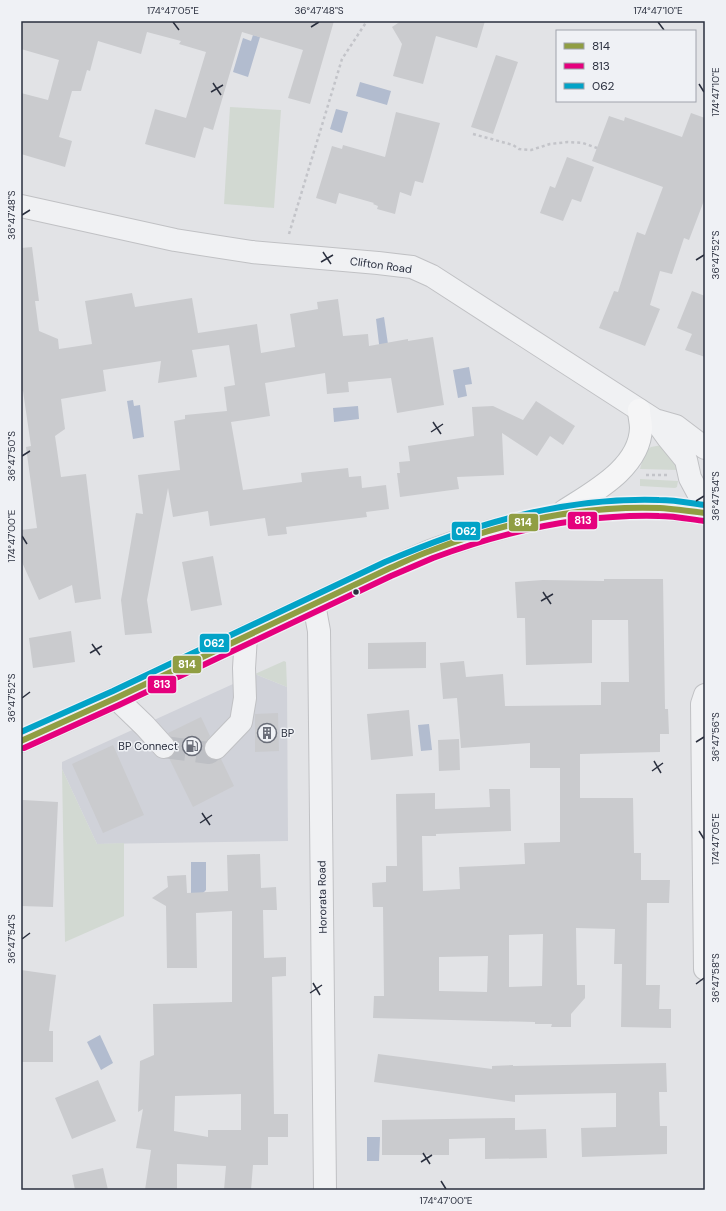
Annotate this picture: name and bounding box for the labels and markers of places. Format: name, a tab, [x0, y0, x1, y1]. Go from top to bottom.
unlabelled marker	[351, 587, 361, 597]
building icon: BP	[256, 722, 278, 744]
place label: BP	[281, 726, 294, 740]
fuel station icon: BP Connect	[181, 735, 203, 757]
place label: BP Connect	[118, 739, 178, 753]

